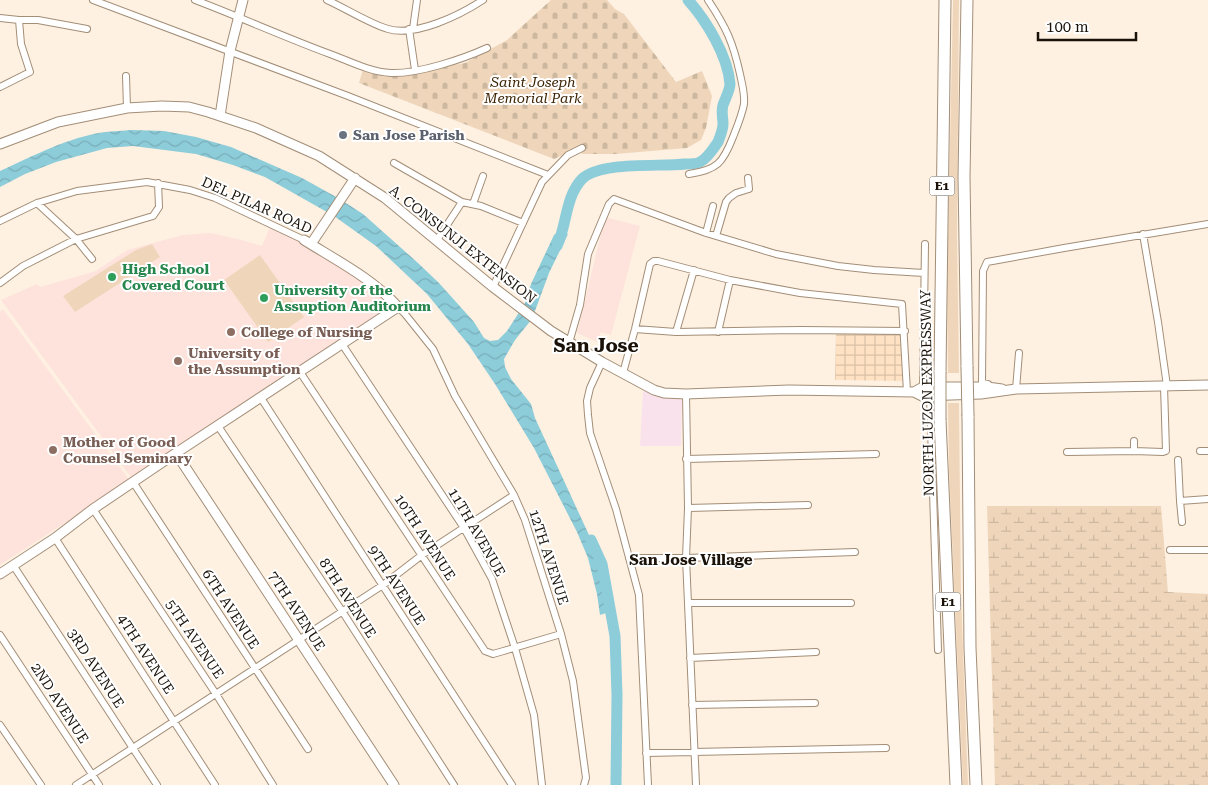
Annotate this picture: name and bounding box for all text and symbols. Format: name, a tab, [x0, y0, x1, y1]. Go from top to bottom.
scale bar	[1038, 10, 1136, 42]
text: 100 m	[1046, 18, 1089, 36]
park label: Saint Joseph Memorial Park	[483, 74, 582, 106]
place label: San Jose Parish	[353, 127, 465, 143]
marker: San Jose Parish	[337, 129, 349, 141]
street label: DEL PILAR ROAD	[199, 173, 315, 237]
road number: E1	[930, 177, 954, 196]
street label: A. CONSUNJI EXTENSION	[386, 182, 540, 306]
place label: High School Covered Court	[122, 261, 225, 293]
marker: High School Covered Court	[106, 271, 118, 283]
place label: University of the Assuption Auditorium	[274, 282, 432, 314]
street label: NORTH LUZON EXPRESSWAY	[917, 289, 937, 497]
marker: University of the Assuption Auditorium	[258, 292, 270, 304]
place label: College of Nursing	[241, 324, 372, 340]
marker: College of Nursing	[225, 326, 237, 338]
district label: San Jose	[553, 334, 639, 357]
place label: University of the Assumption	[188, 345, 301, 377]
marker: University of the Assumption	[172, 355, 184, 367]
place label: Mother of Good Counsel Seminary	[63, 434, 193, 466]
marker: Mother of Good Counsel Seminary	[47, 444, 59, 456]
street label: 11TH AVENUE	[445, 485, 509, 579]
street label: 10TH AVENUE	[391, 491, 459, 583]
street label: 12TH AVENUE	[526, 507, 572, 607]
street label: 9TH AVENUE	[365, 542, 429, 628]
district label: San Jose Village	[629, 551, 753, 569]
street label: 8TH AVENUE	[316, 555, 380, 641]
street label: 6TH AVENUE	[199, 566, 263, 652]
street label: 7TH AVENUE	[265, 568, 329, 654]
road number: E1	[936, 592, 960, 612]
street label: 5TH AVENUE	[163, 597, 227, 681]
street label: 4TH AVENUE	[114, 611, 178, 697]
street label: 3RD AVENUE	[64, 625, 128, 711]
street label: 2ND AVENUE	[28, 660, 92, 746]

